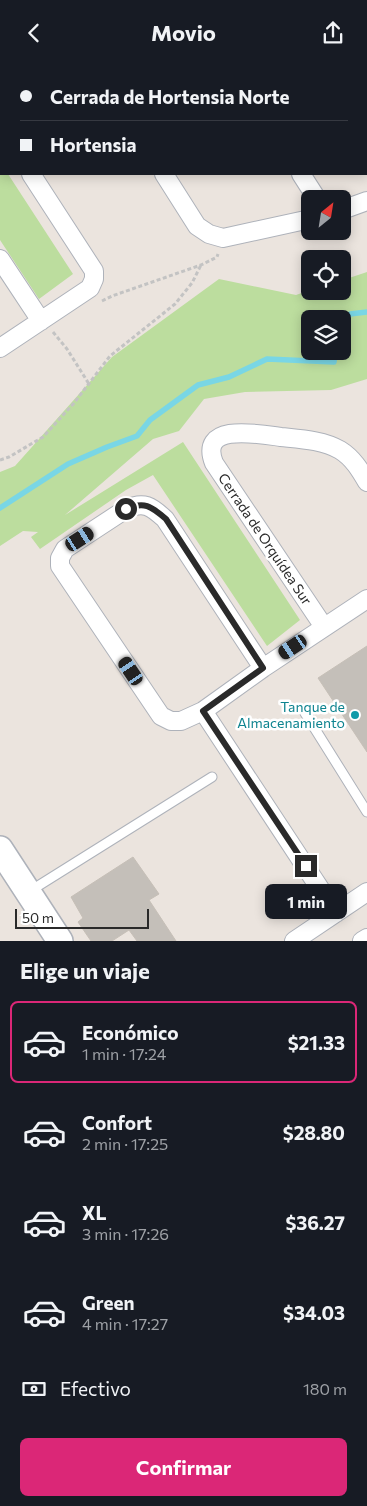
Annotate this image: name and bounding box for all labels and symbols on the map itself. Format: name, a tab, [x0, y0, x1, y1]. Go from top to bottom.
north arrow	[301, 190, 351, 240]
street label: Cerrada de Orquídea Sur	[215, 470, 316, 608]
route start	[115, 498, 137, 520]
car	[63, 525, 96, 553]
car	[276, 632, 309, 662]
car	[116, 654, 145, 688]
place label: Tanque de Almacenamiento	[237, 698, 345, 731]
marker: Tanque de Almacenamiento	[349, 709, 361, 721]
route end	[295, 855, 317, 877]
callout: 1 min	[265, 883, 347, 919]
scale bar	[15, 906, 149, 929]

